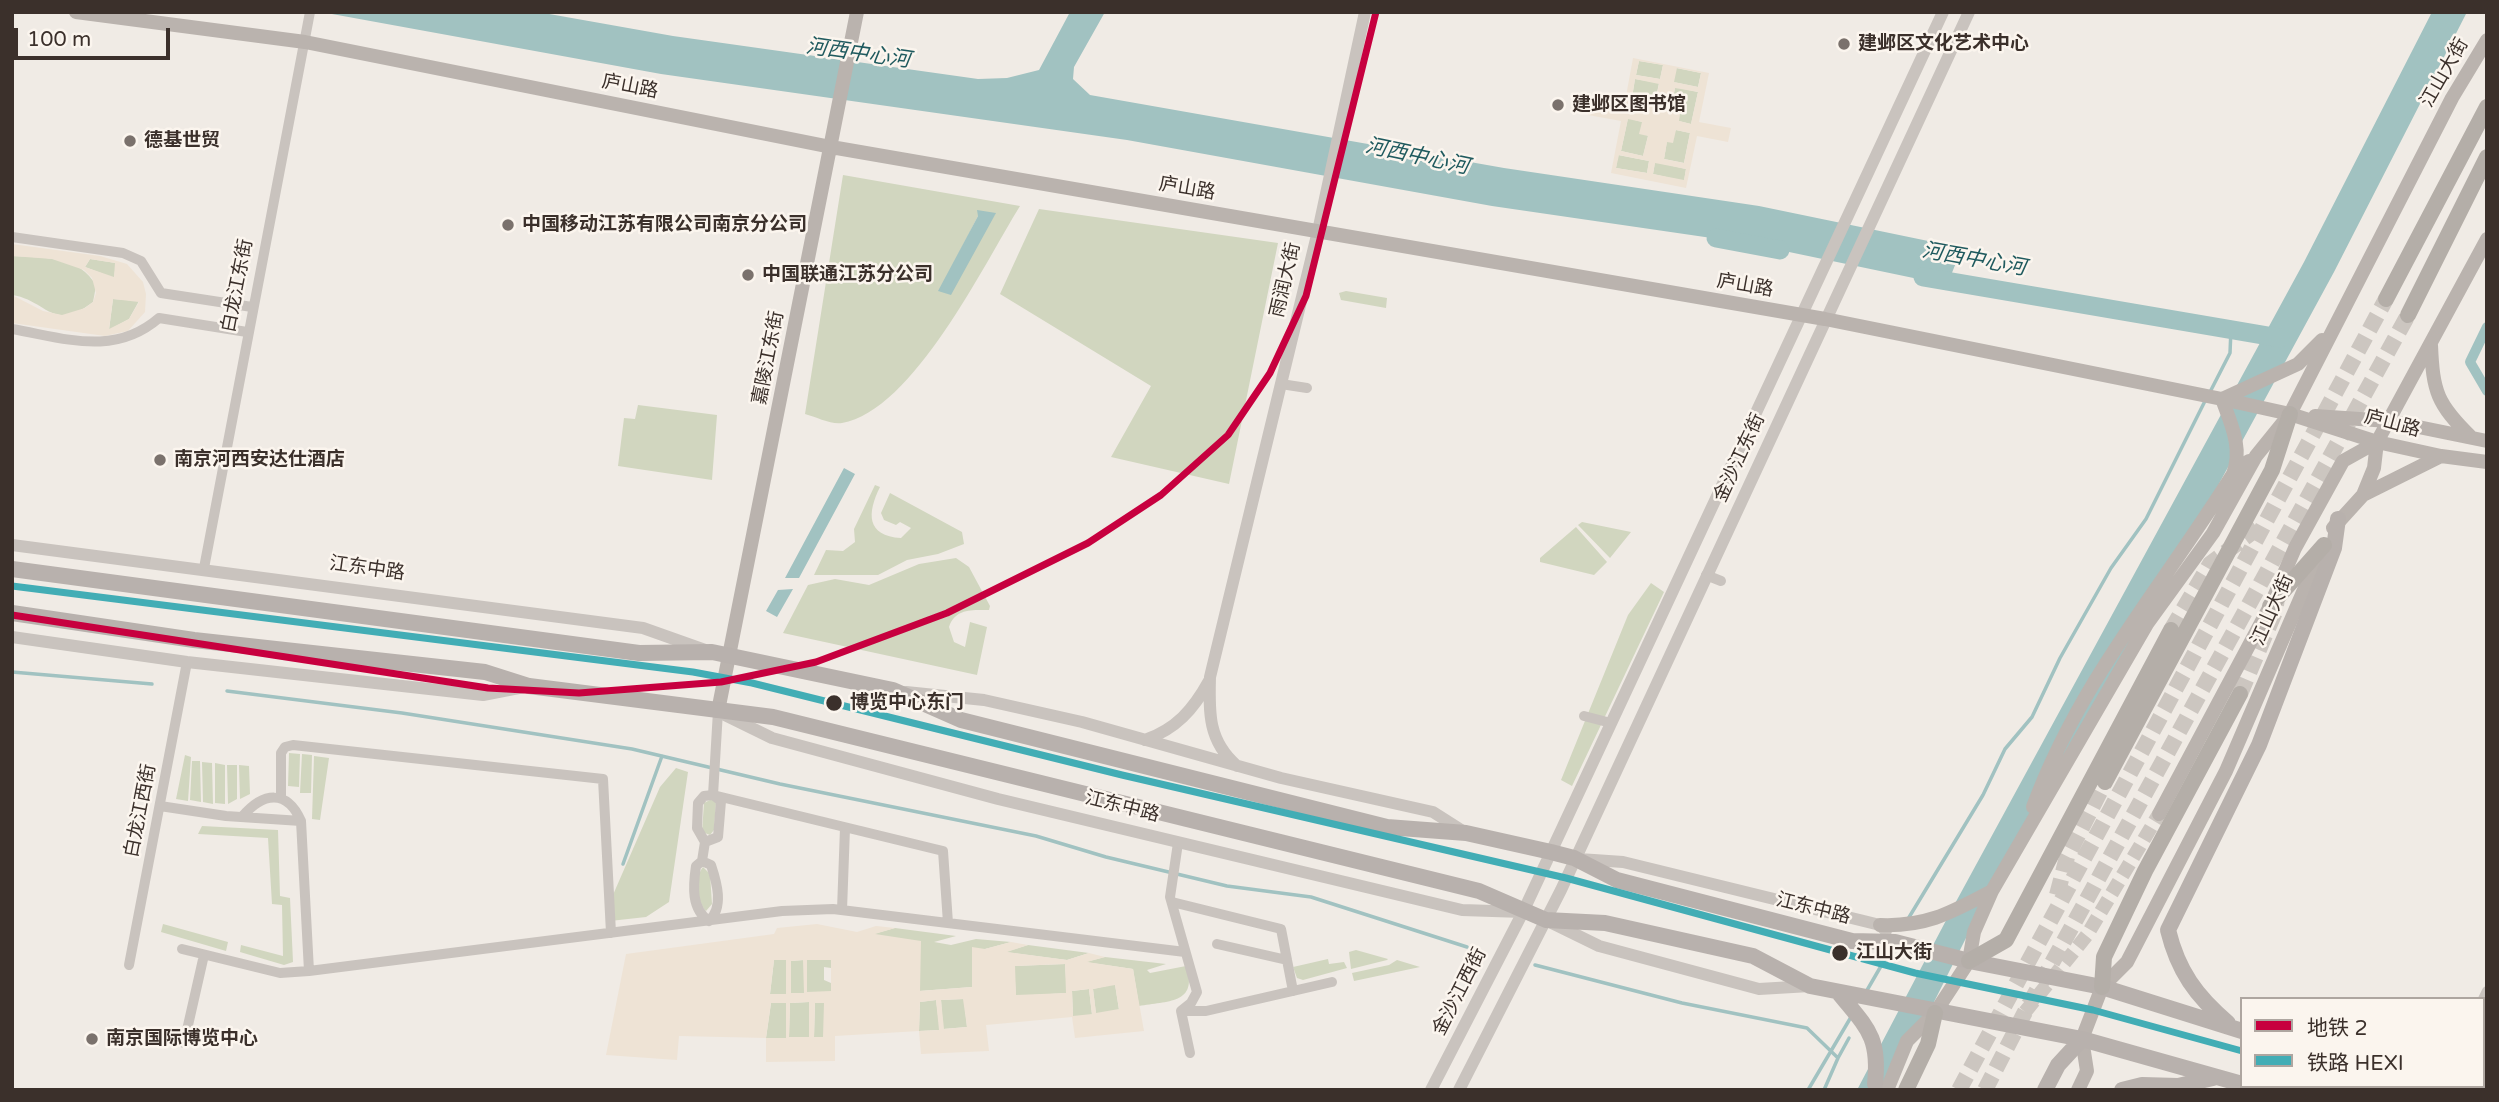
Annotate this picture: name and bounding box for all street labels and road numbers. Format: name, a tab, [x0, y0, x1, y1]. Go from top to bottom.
street label: 江山大街	[2416, 34, 2474, 112]
street label: 庐山路	[600, 70, 660, 104]
street label: 庐山路	[1157, 173, 1217, 205]
street label: 白龙江东街	[218, 237, 258, 335]
street label: 雨润大街	[1266, 240, 1306, 320]
street label: 庐山路	[1715, 270, 1775, 302]
street label: 嘉陵江东街	[749, 309, 789, 407]
street label: 庐山路	[2362, 406, 2422, 442]
street label: 金沙江东街	[1710, 410, 1770, 506]
street label: 江东中路	[328, 552, 406, 586]
street label: 江山大街	[2247, 571, 2299, 649]
street label: 白龙江西街	[121, 762, 161, 860]
street label: 江东中路	[1082, 787, 1162, 827]
street label: 江东中路	[1773, 889, 1853, 929]
street label: 金沙江西街	[1428, 945, 1492, 1039]

